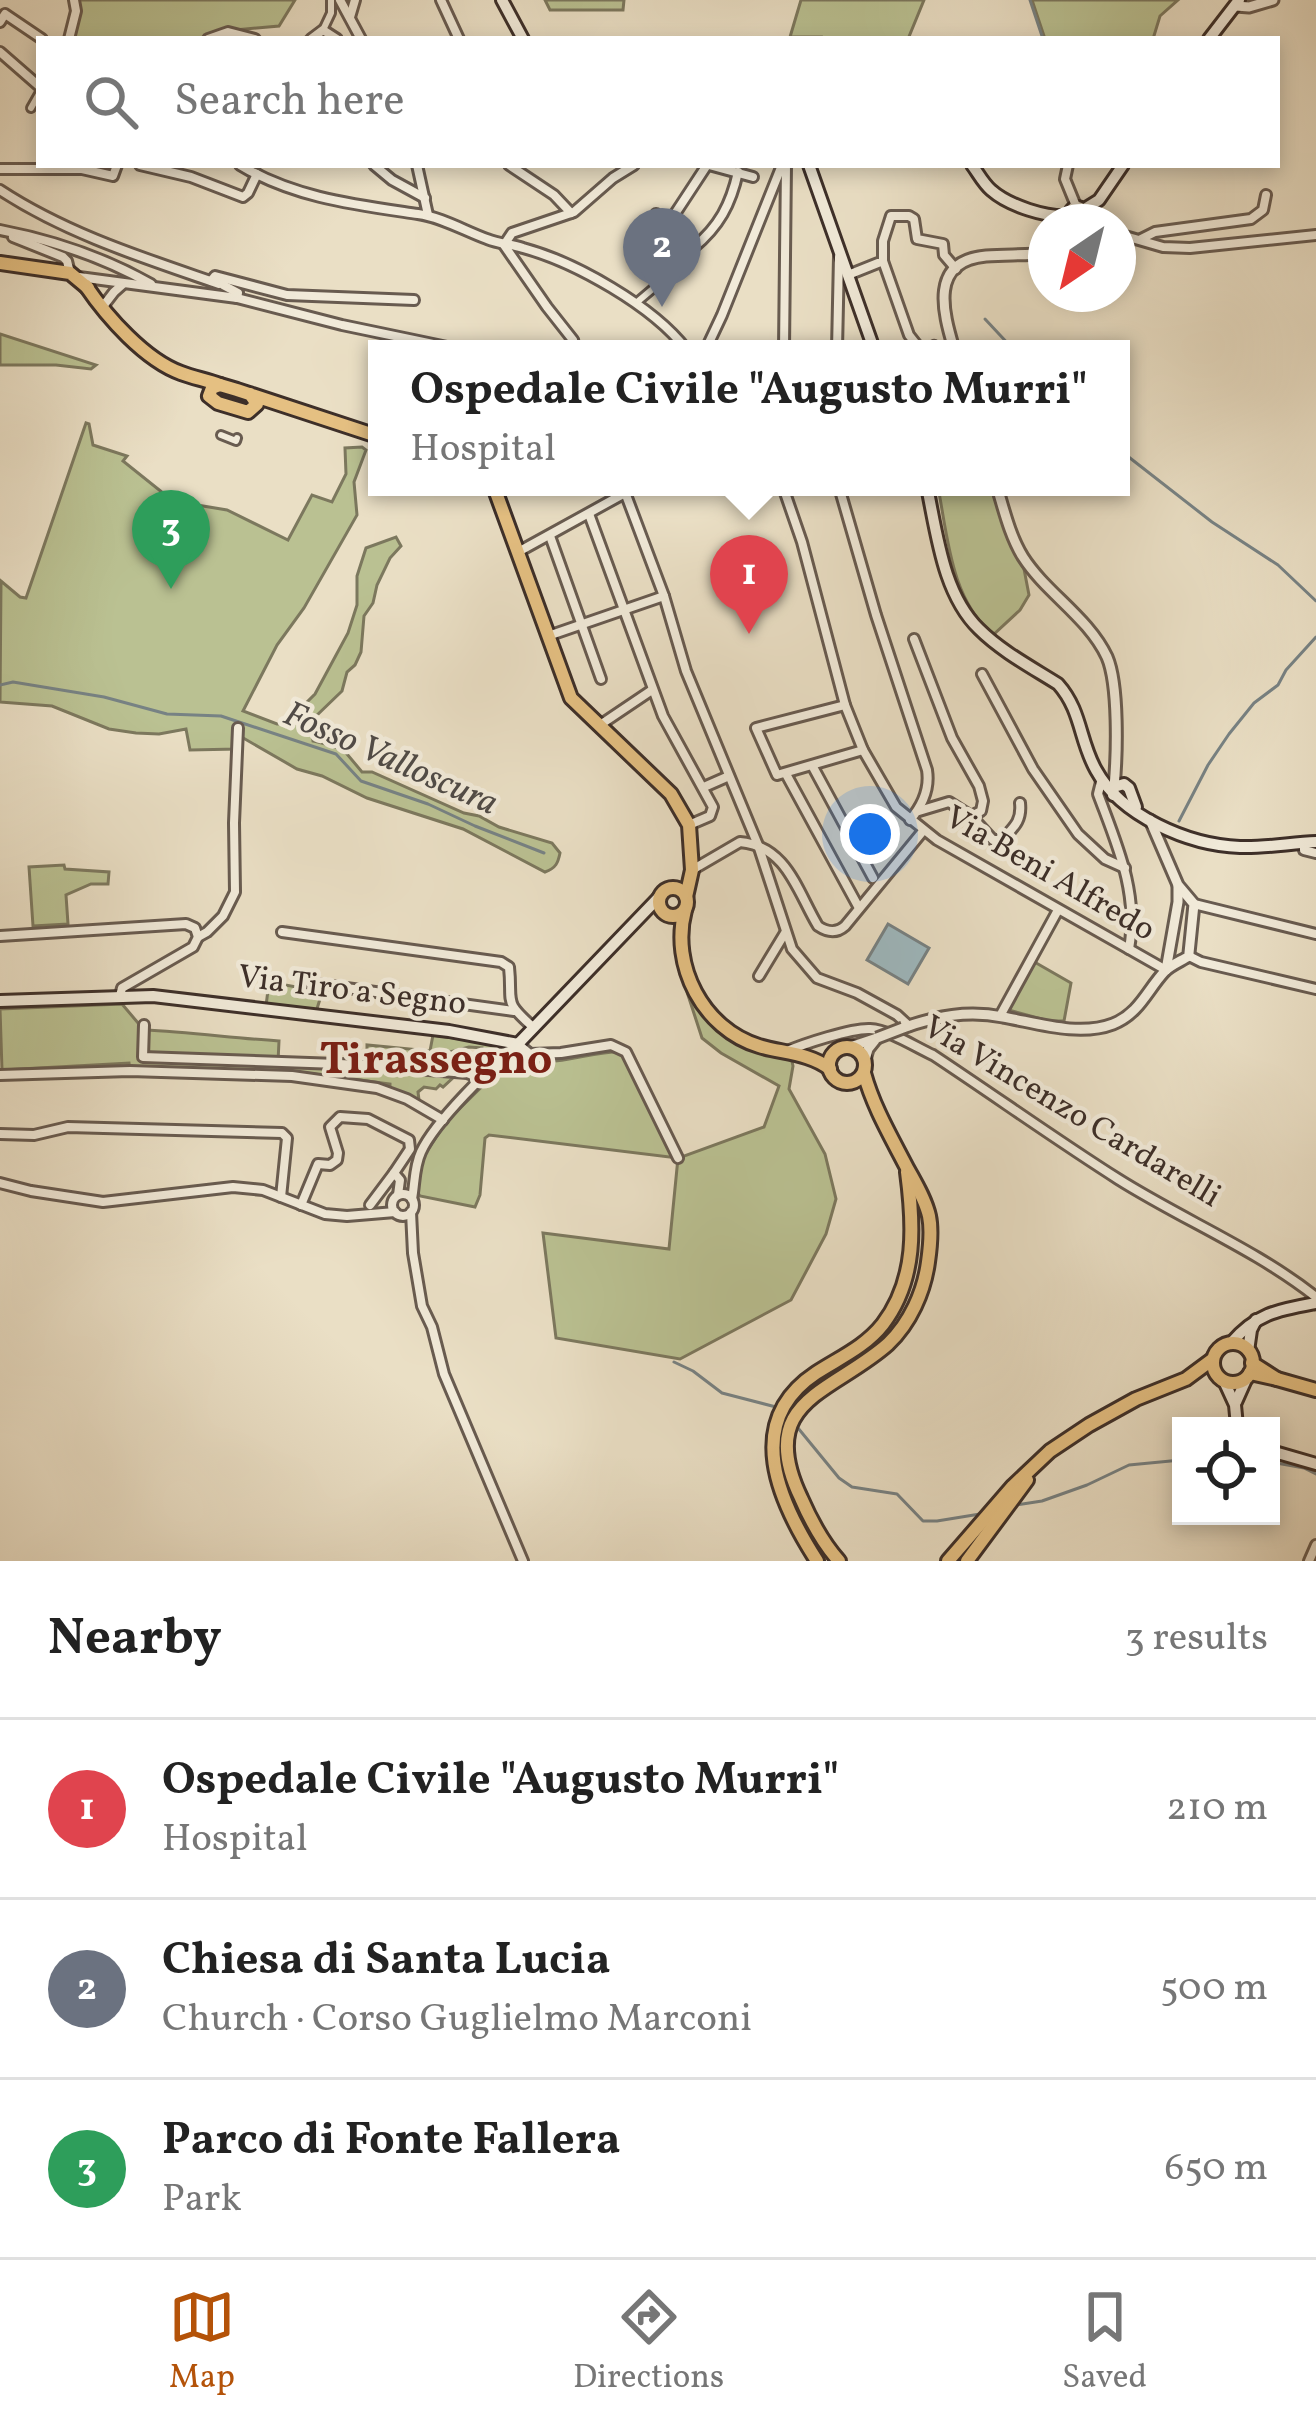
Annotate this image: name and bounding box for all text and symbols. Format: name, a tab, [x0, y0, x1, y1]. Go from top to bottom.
search box	[36, 36, 1280, 168]
icon: search	[78, 69, 144, 135]
text: Search here	[174, 71, 405, 134]
north arrow	[1028, 204, 1136, 312]
pin: 2	[623, 208, 701, 307]
popup	[368, 340, 1130, 496]
text: Ospedale Civile "Augusto Murri"	[410, 360, 1088, 423]
text: Hospital	[410, 423, 556, 477]
pin: 3	[132, 490, 210, 589]
pin: 1	[710, 535, 788, 634]
water label: Fosso Valloscura	[275, 690, 505, 830]
street label: Via Beni Alfredo	[935, 796, 1163, 954]
your location	[840, 804, 900, 864]
street label: Via Tiro a Segno	[235, 955, 469, 1029]
street label: Via Vincenzo Cardarelli	[913, 1006, 1229, 1220]
district label: Tirassegno	[319, 1030, 553, 1093]
map controls	[1172, 1417, 1280, 1525]
button: locate	[1172, 1417, 1280, 1525]
text: Nearby	[48, 1604, 222, 1675]
text: 3 results	[1125, 1612, 1268, 1666]
text: Ospedale Civile "Augusto Murri"	[162, 1750, 839, 1813]
text: 1	[79, 1782, 95, 1836]
text: 210 m	[1166, 1782, 1268, 1836]
text: Hospital	[162, 1813, 308, 1867]
text: Chiesa di Santa Lucia	[162, 1930, 611, 1993]
text: 2	[77, 1962, 97, 2016]
text: 500 m	[1160, 1962, 1268, 2016]
text: Church · Corso Guglielmo Marconi	[162, 1993, 752, 2047]
text: Parco di Fonte Fallera	[162, 2110, 621, 2173]
text: 3	[77, 2142, 97, 2196]
text: 650 m	[1165, 2142, 1268, 2196]
text: Park	[162, 2173, 242, 2227]
tab: Map	[169, 2284, 235, 2402]
tab: Directions	[573, 2284, 724, 2402]
tab: Saved	[1062, 2284, 1147, 2402]

